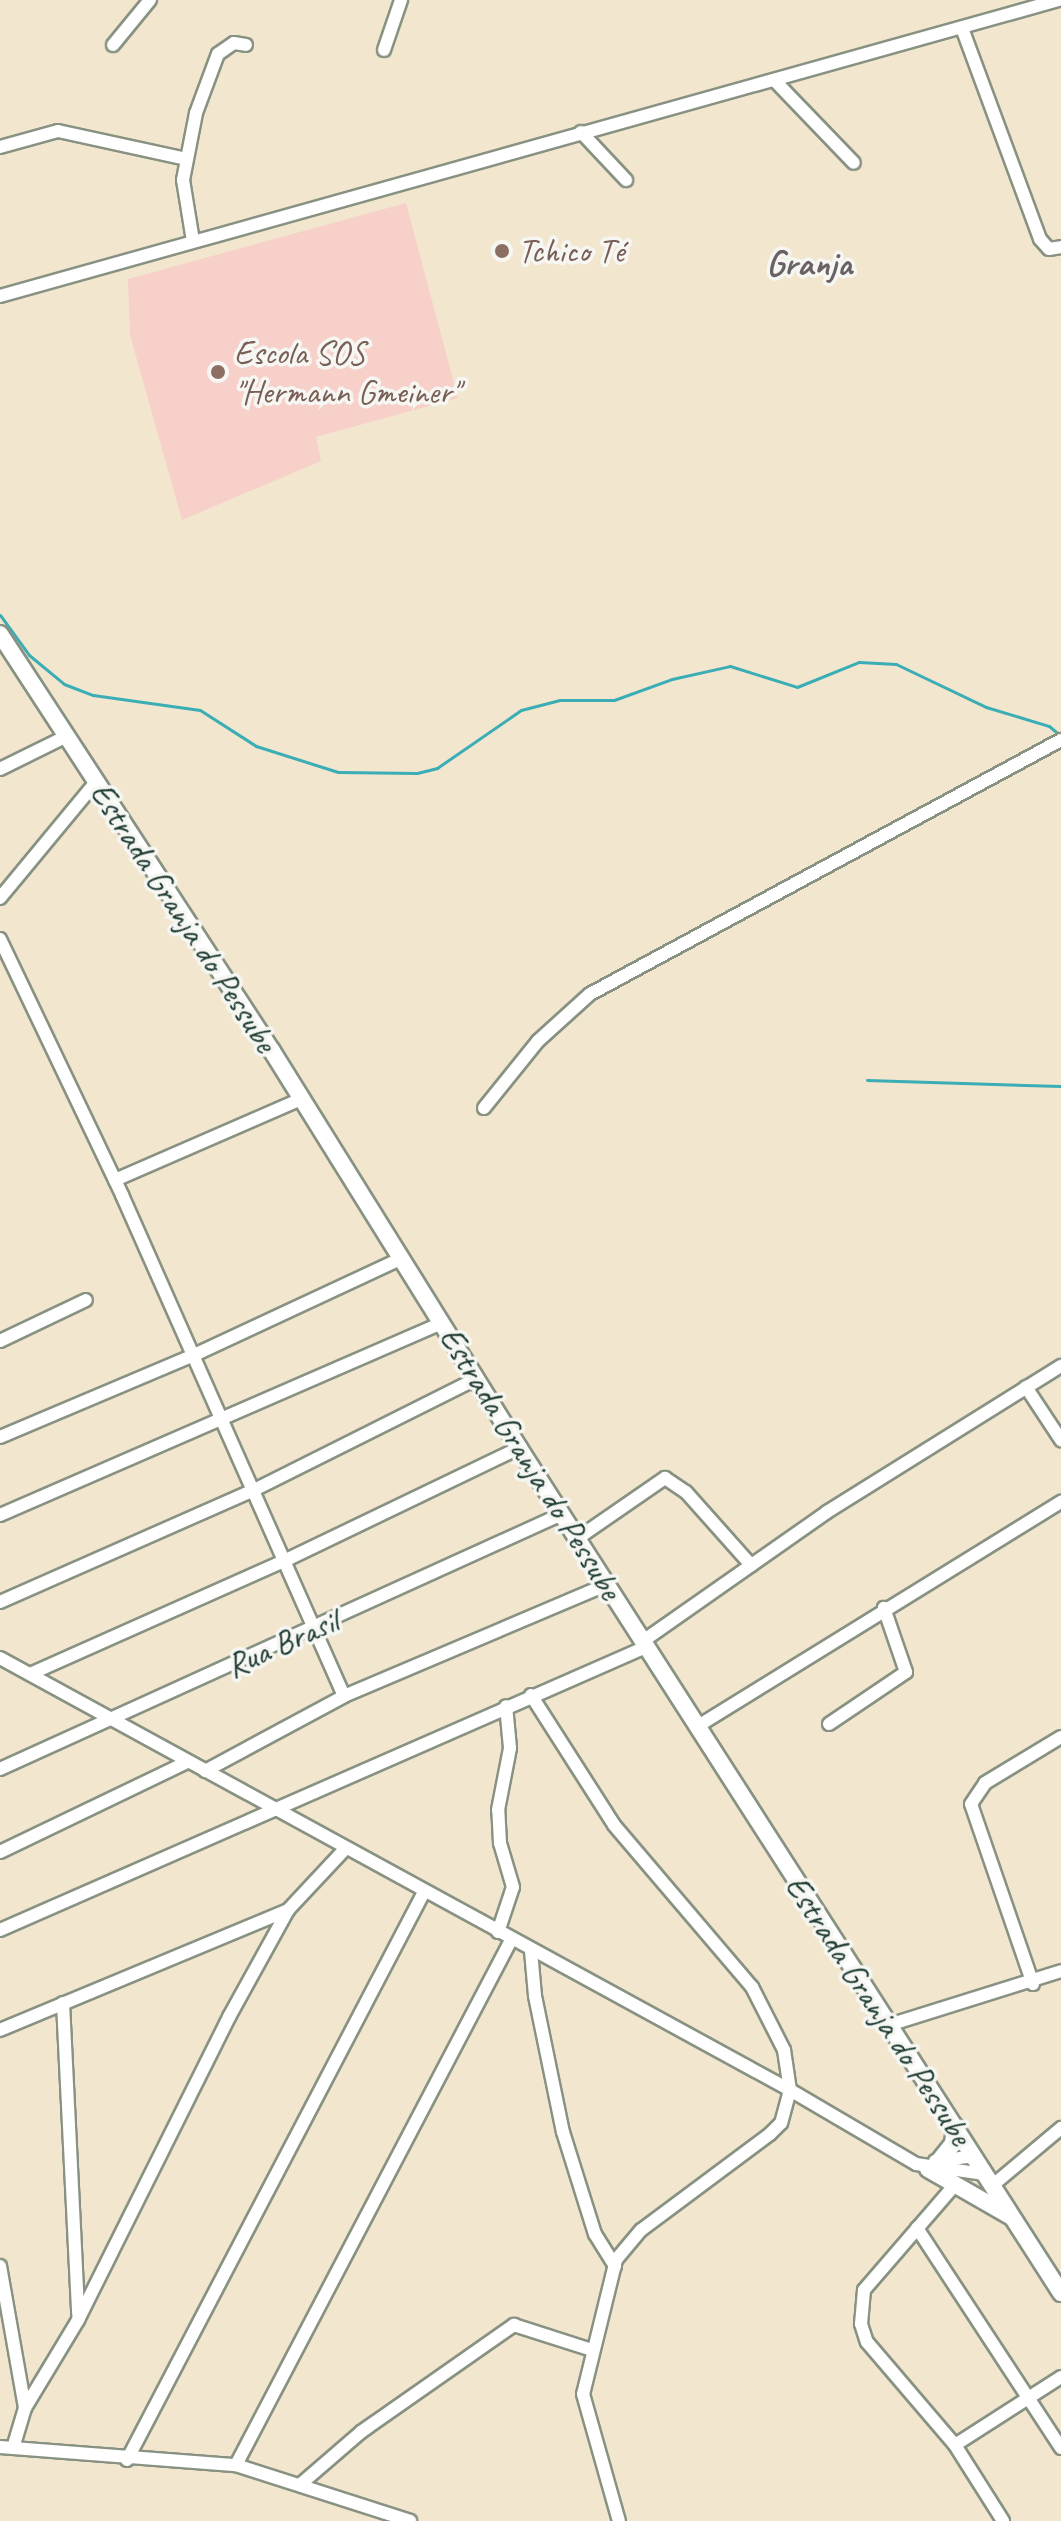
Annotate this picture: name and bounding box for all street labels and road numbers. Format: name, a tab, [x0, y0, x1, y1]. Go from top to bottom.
street label: Estrada Granja do Pessube	[82, 775, 286, 1059]
street label: Estrada Granja do Pessube	[431, 1320, 631, 1606]
street label: Rua Brasil	[219, 1600, 345, 1686]
street label: Estrada Granja do Pessube	[777, 1868, 981, 2152]

